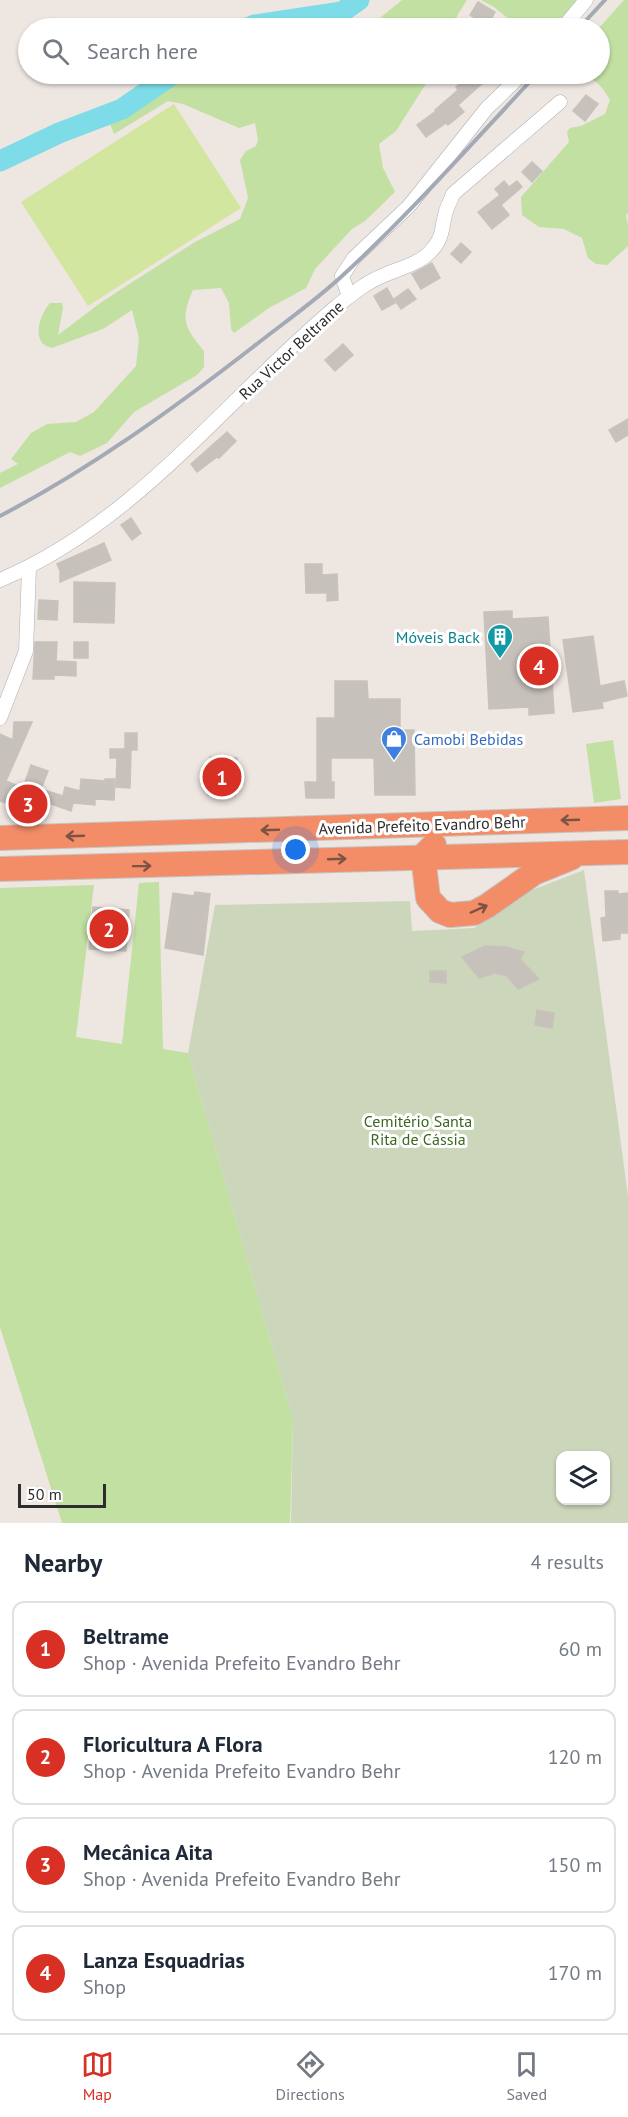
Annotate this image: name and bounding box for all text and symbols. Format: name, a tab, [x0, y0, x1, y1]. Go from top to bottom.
search box	[18, 18, 610, 84]
icon: search	[39, 35, 72, 68]
text: Search here	[87, 37, 198, 65]
street label: Rua Victor Beltrame	[234, 296, 348, 404]
building icon: Móveis Back	[485, 622, 515, 660]
place label: Móveis Back	[396, 627, 480, 647]
pin: 4	[520, 644, 558, 688]
shop icon: Camobi Bebidas	[379, 724, 409, 762]
place label: Camobi Bebidas	[414, 729, 524, 749]
pin: 1	[202, 754, 242, 800]
pin: 3	[9, 782, 48, 826]
street label: Avenida Prefeito Evandro Behr	[318, 811, 526, 839]
one-way arrow	[560, 815, 580, 826]
one-way arrow	[260, 824, 280, 835]
one-way arrow	[65, 830, 85, 842]
your location	[281, 835, 310, 864]
one-way arrow	[327, 854, 347, 865]
one-way arrow	[132, 860, 152, 871]
one-way arrow	[469, 903, 487, 914]
pin: 2	[90, 906, 128, 952]
park label: Cemitério Santa Rita de Cássia	[364, 1111, 472, 1149]
map controls	[556, 1451, 610, 1505]
button: layers	[556, 1451, 610, 1505]
scale bar	[18, 1481, 106, 1508]
text: 50 m	[27, 1484, 62, 1504]
text: Nearby	[24, 1546, 102, 1579]
text: 4 results	[531, 1549, 604, 1575]
text: Beltrame	[83, 1622, 169, 1650]
text: 1	[40, 1636, 51, 1662]
text: 60 m	[559, 1636, 602, 1662]
text: Shop · Avenida Prefeito Evandro Behr	[83, 1650, 401, 1676]
text: Floricultura A Flora	[83, 1730, 263, 1758]
text: 2	[40, 1744, 51, 1770]
text: 120 m	[548, 1744, 602, 1770]
text: Shop · Avenida Prefeito Evandro Behr	[83, 1758, 401, 1784]
text: Mecânica Aita	[83, 1838, 213, 1866]
text: 3	[40, 1852, 51, 1878]
text: 150 m	[548, 1852, 602, 1878]
text: Shop · Avenida Prefeito Evandro Behr	[83, 1866, 401, 1892]
text: Lanza Esquadrias	[83, 1946, 245, 1974]
text: 4	[40, 1960, 51, 1986]
text: 170 m	[548, 1960, 602, 1986]
text: Shop	[83, 1974, 126, 2000]
tab: Map	[81, 2048, 114, 2104]
tab: Directions	[276, 2048, 345, 2104]
tab: Saved	[506, 2048, 547, 2104]

